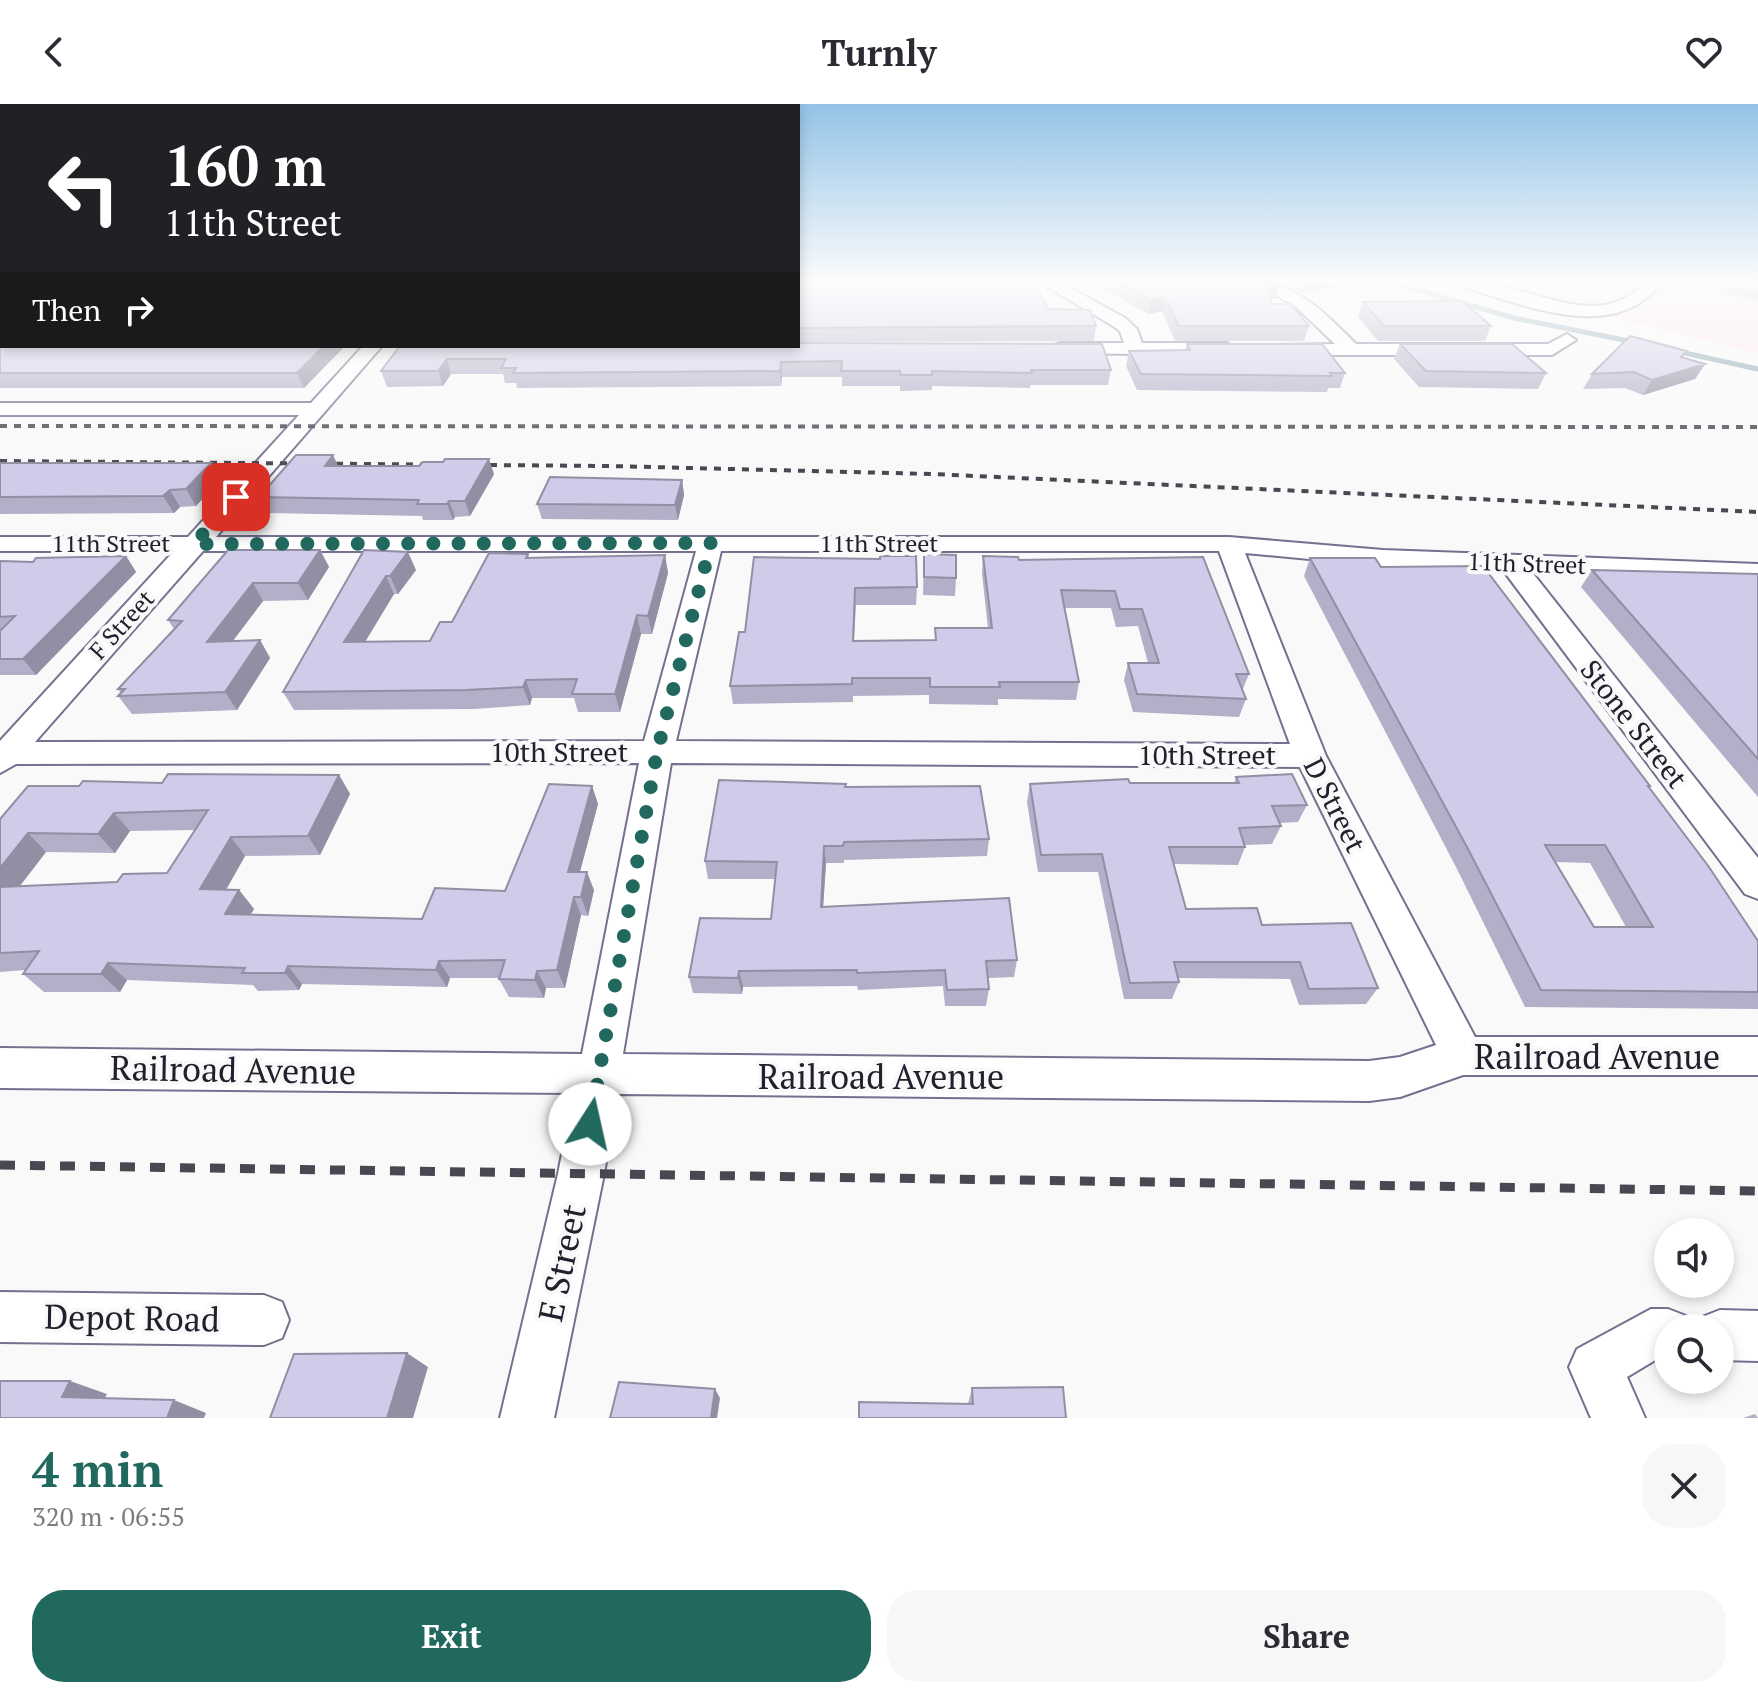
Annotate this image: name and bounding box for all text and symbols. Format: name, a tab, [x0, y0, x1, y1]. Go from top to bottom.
text: Turnly	[822, 29, 936, 76]
icon: back	[32, 30, 76, 74]
icon: heart	[1682, 30, 1726, 74]
text: 160 m	[164, 128, 326, 202]
icon: left	[32, 136, 136, 240]
text: 11th Street	[164, 199, 342, 246]
icon: right	[117, 288, 161, 332]
text: Then	[32, 290, 101, 330]
pin	[202, 463, 270, 531]
icon: arrive	[214, 475, 258, 519]
street label: 11th Street	[52, 527, 170, 559]
street label: 11th Street	[820, 527, 938, 559]
street label: 11th Street	[1467, 545, 1587, 581]
street label: F Street	[82, 583, 161, 666]
street label: Stone Street	[1573, 652, 1696, 796]
street label: 10th Street	[490, 733, 629, 770]
street label: 10th Street	[1138, 736, 1277, 773]
street label: D Street	[1296, 751, 1375, 859]
street label: Railroad Avenue	[1474, 1034, 1720, 1079]
street label: Railroad Avenue	[110, 1045, 356, 1094]
street label: Railroad Avenue	[758, 1054, 1004, 1099]
position arrow	[548, 1082, 632, 1166]
street label: E Street	[527, 1200, 596, 1326]
map controls	[1654, 1218, 1734, 1394]
button: sound	[1654, 1218, 1734, 1298]
street label: Depot Road	[44, 1293, 220, 1342]
button: search	[1654, 1314, 1734, 1394]
text: 4 min	[32, 1437, 163, 1501]
button: close	[1642, 1444, 1726, 1528]
text: 320 m · 06:55	[32, 1499, 185, 1533]
button: Exit	[32, 1590, 871, 1682]
button: Share	[887, 1590, 1726, 1682]

